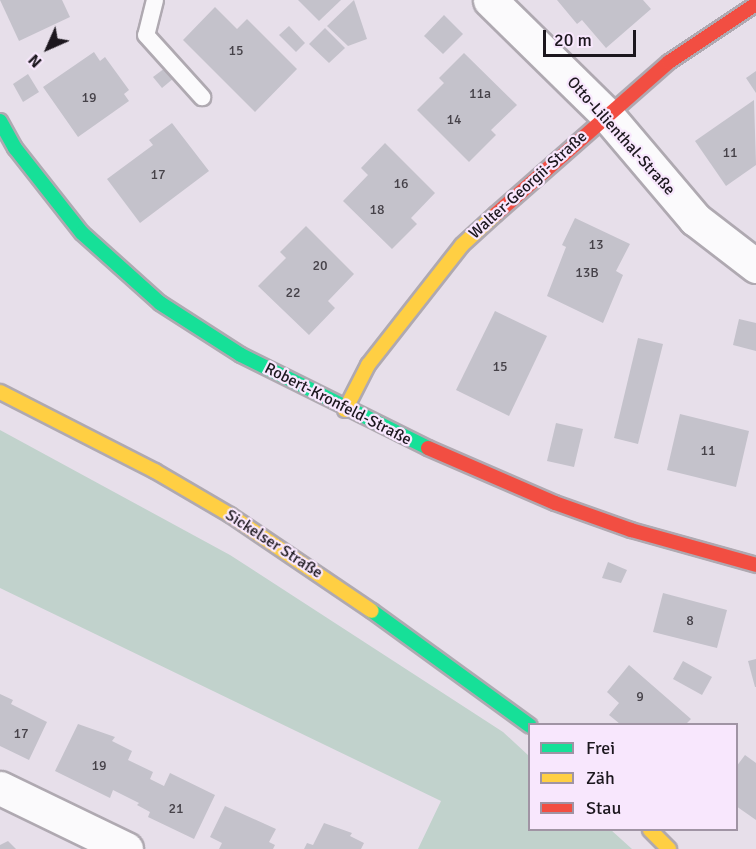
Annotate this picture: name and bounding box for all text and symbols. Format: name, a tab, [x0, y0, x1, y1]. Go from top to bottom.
north arrow	[18, 18, 78, 78]
scale bar	[546, 18, 639, 56]
text: 20 m	[554, 29, 592, 51]
house number: 15	[228, 43, 244, 59]
text: N	[24, 50, 46, 72]
street label: Otto-Lilienthal-Straße	[563, 73, 679, 199]
house number: 11a	[469, 86, 491, 102]
house number: 19	[81, 90, 97, 106]
house number: 14	[446, 112, 462, 128]
street label: Walter-Georgii-Straße	[465, 127, 591, 243]
house number: 11	[722, 145, 738, 161]
house number: 17	[150, 167, 166, 183]
house number: 16	[393, 176, 409, 192]
house number: 18	[369, 202, 385, 218]
house number: 13	[588, 237, 604, 253]
house number: 20	[312, 258, 328, 274]
house number: 13B	[575, 265, 599, 281]
house number: 22	[285, 285, 301, 301]
street label: Robert-Kronfeld-Straße	[261, 359, 415, 449]
house number: 15	[492, 359, 508, 375]
house number: 11	[700, 443, 716, 459]
street label: Sickelser Straße	[222, 505, 326, 583]
house number: 8	[686, 613, 694, 629]
house number: 9	[636, 689, 644, 705]
legend	[528, 723, 738, 831]
house number: 17	[13, 726, 29, 742]
text: Frei	[586, 737, 615, 759]
house number: 19	[91, 758, 107, 774]
text: Zäh	[586, 767, 615, 789]
text: Stau	[586, 797, 621, 819]
house number: 21	[168, 801, 184, 817]

